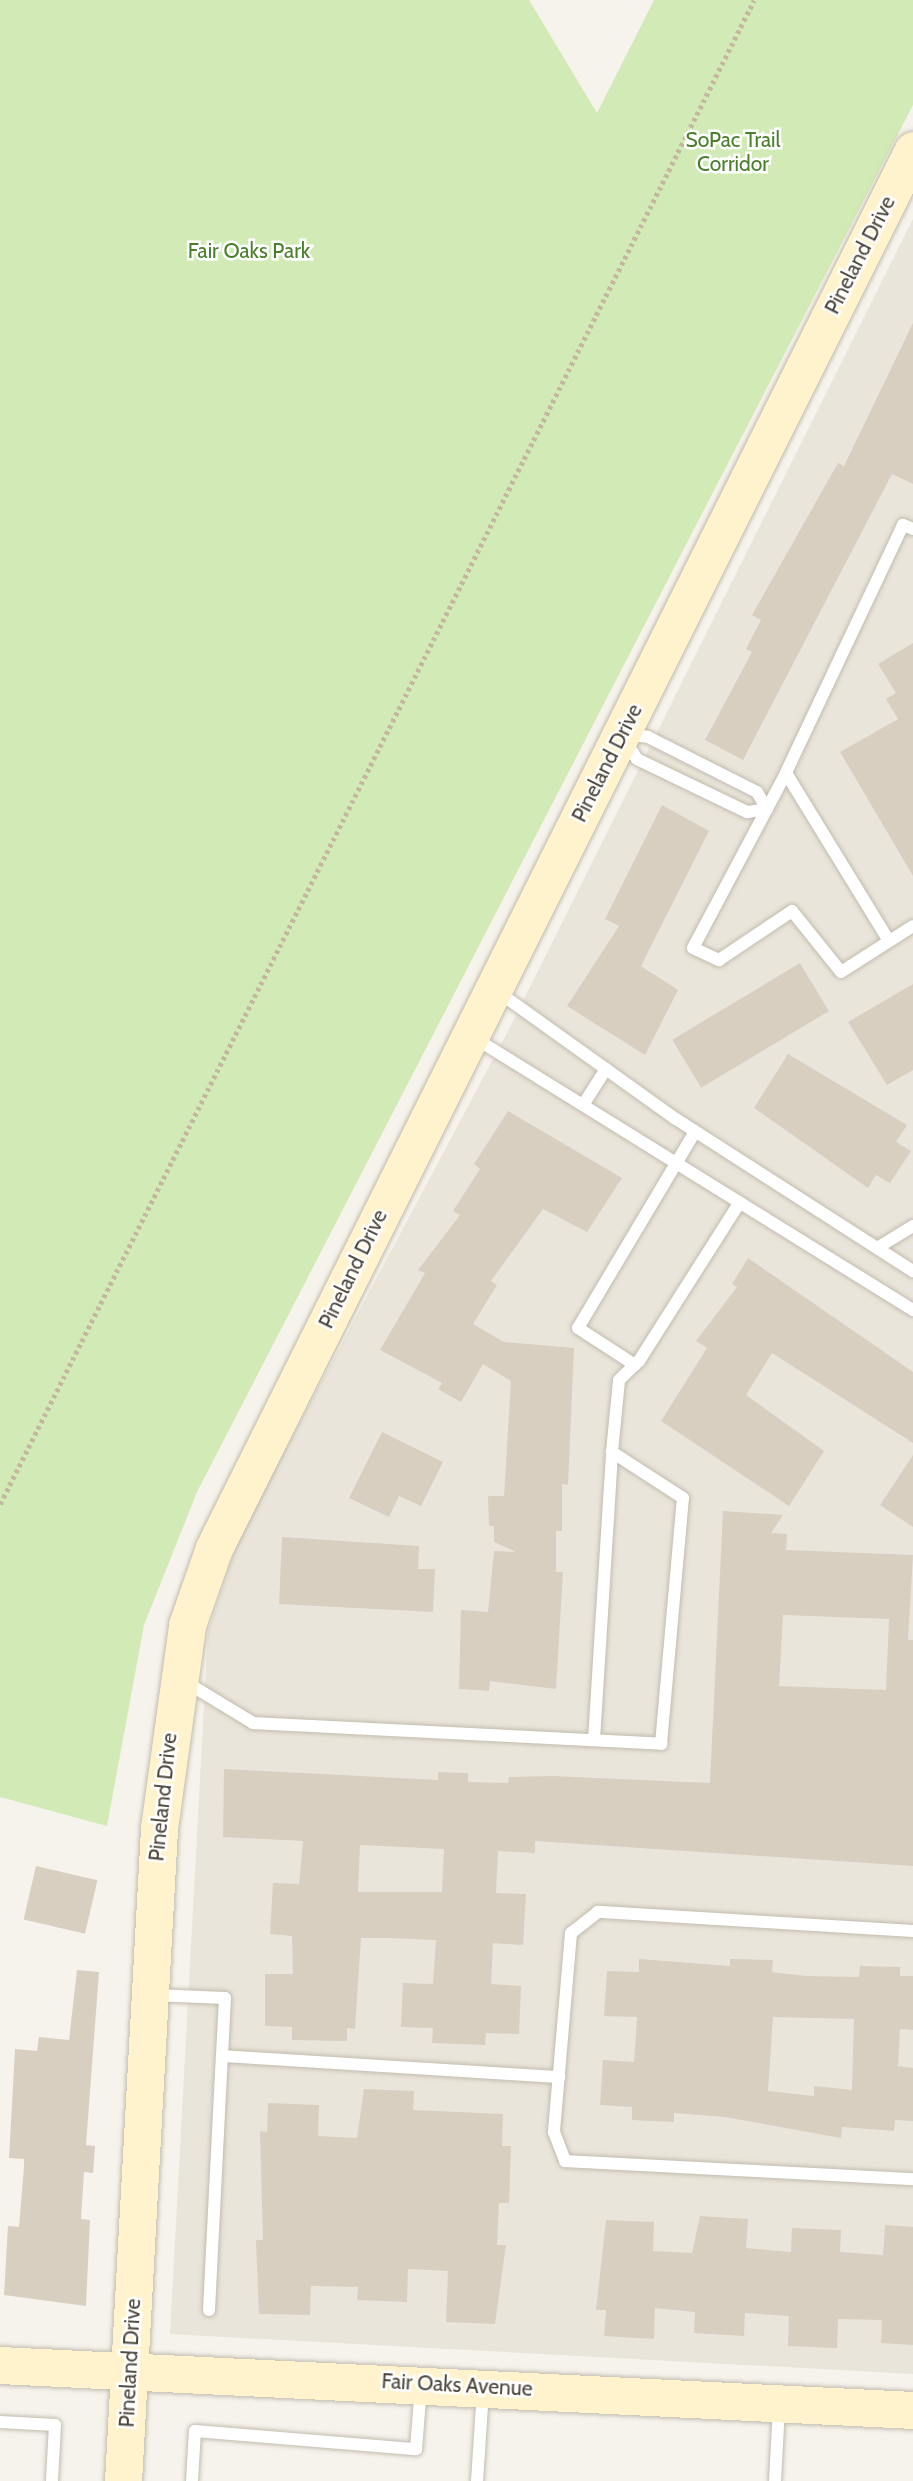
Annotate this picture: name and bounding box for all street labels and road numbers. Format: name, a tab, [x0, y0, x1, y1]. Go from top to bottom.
street label: Pineland Drive	[819, 192, 901, 318]
street label: Pineland Drive	[566, 700, 648, 826]
street label: Pineland Drive	[313, 1205, 393, 1333]
street label: Pineland Drive	[144, 1731, 182, 1863]
street label: Pineland Drive	[114, 2298, 146, 2428]
street label: Fair Oaks Avenue	[381, 2368, 533, 2402]

